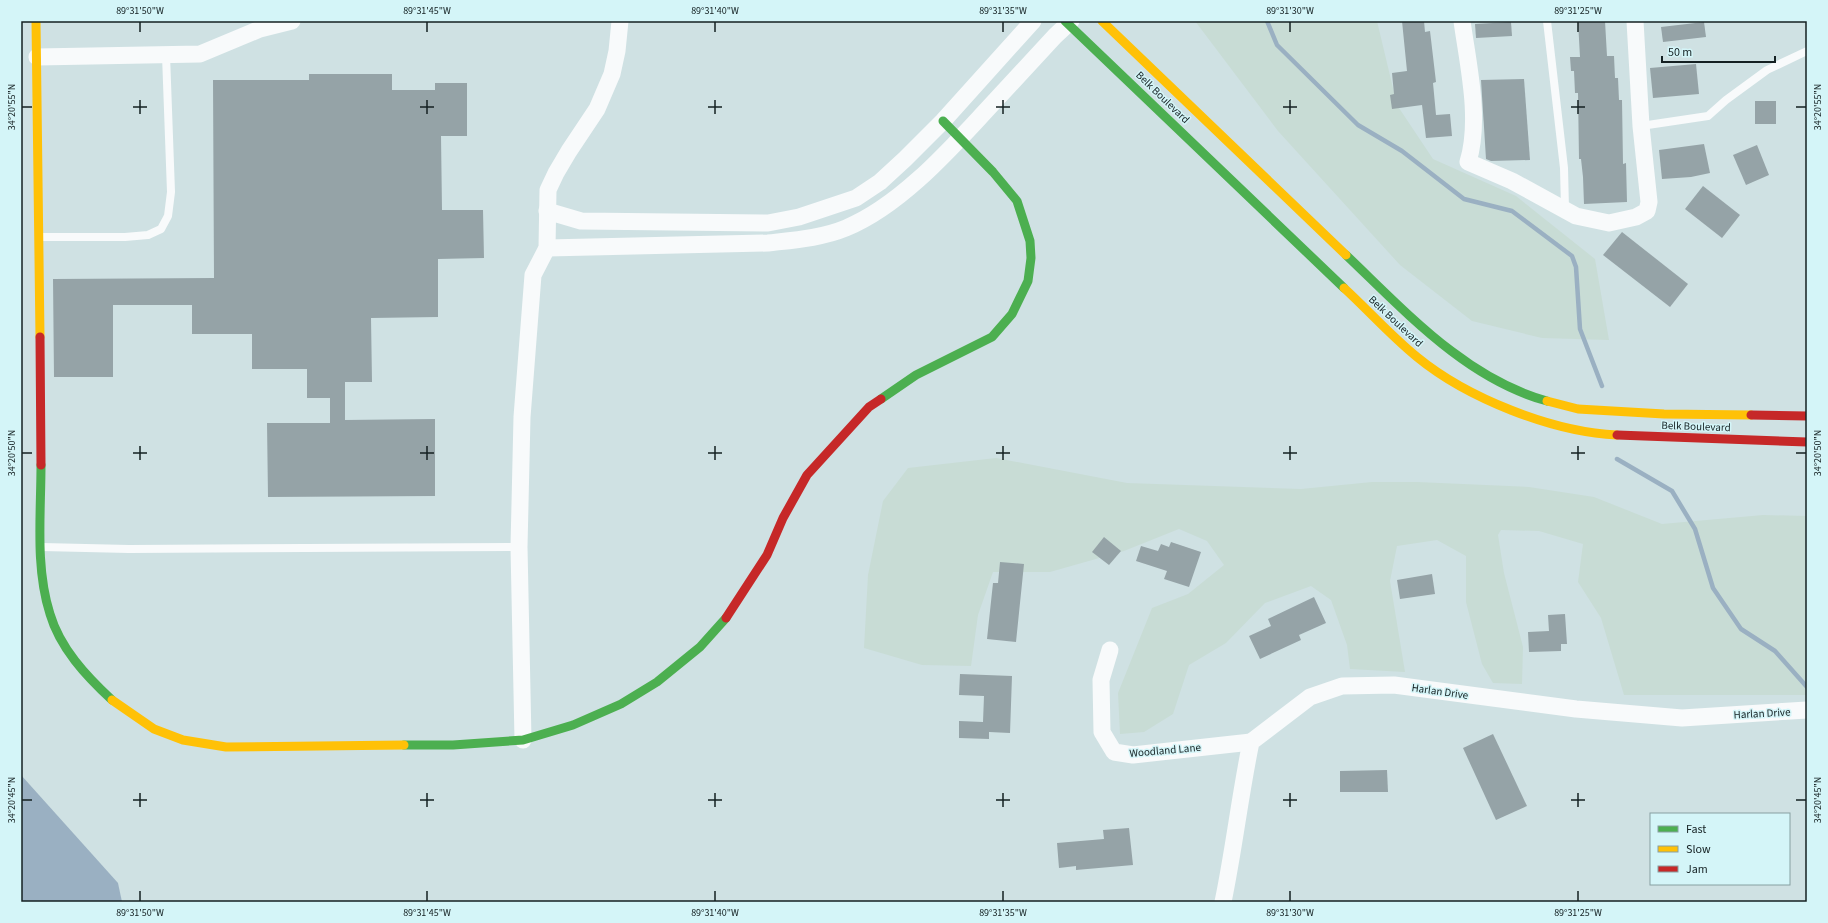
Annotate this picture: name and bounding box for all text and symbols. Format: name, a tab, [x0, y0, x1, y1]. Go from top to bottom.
text: 89°31'50"W	[116, 4, 164, 18]
text: 89°31'45"W	[403, 4, 451, 18]
text: 89°31'40"W	[691, 4, 739, 18]
text: 89°31'35"W	[979, 4, 1027, 18]
text: 89°31'30"W	[1266, 4, 1314, 18]
text: 89°31'25"W	[1554, 4, 1602, 18]
scale bar	[1662, 38, 1775, 64]
text: 50 m	[1668, 44, 1692, 61]
street label: Belk Boulevard	[1132, 68, 1193, 127]
text: 34°20'55"N	[5, 84, 19, 130]
text: 34°20'55"N	[1811, 84, 1825, 130]
street label: Belk Boulevard	[1365, 292, 1426, 351]
street label: Belk Boulevard	[1661, 418, 1731, 435]
text: 34°20'50"N	[5, 430, 19, 476]
text: 34°20'50"N	[1811, 430, 1825, 476]
street label: Harlan Drive	[1411, 680, 1470, 703]
street label: Harlan Drive	[1733, 704, 1791, 722]
street label: Woodland Lane	[1129, 740, 1202, 761]
text: 34°20'45"N	[5, 777, 19, 823]
text: 34°20'45"N	[1811, 777, 1825, 823]
legend	[1650, 813, 1790, 885]
text: Fast	[1686, 821, 1706, 838]
text: Slow	[1686, 841, 1711, 858]
text: Jam	[1686, 861, 1708, 878]
text: 89°31'50"W	[116, 906, 164, 920]
text: 89°31'45"W	[403, 906, 451, 920]
text: 89°31'40"W	[691, 906, 739, 920]
text: 89°31'35"W	[979, 906, 1027, 920]
text: 89°31'30"W	[1266, 906, 1314, 920]
text: 89°31'25"W	[1554, 906, 1602, 920]

